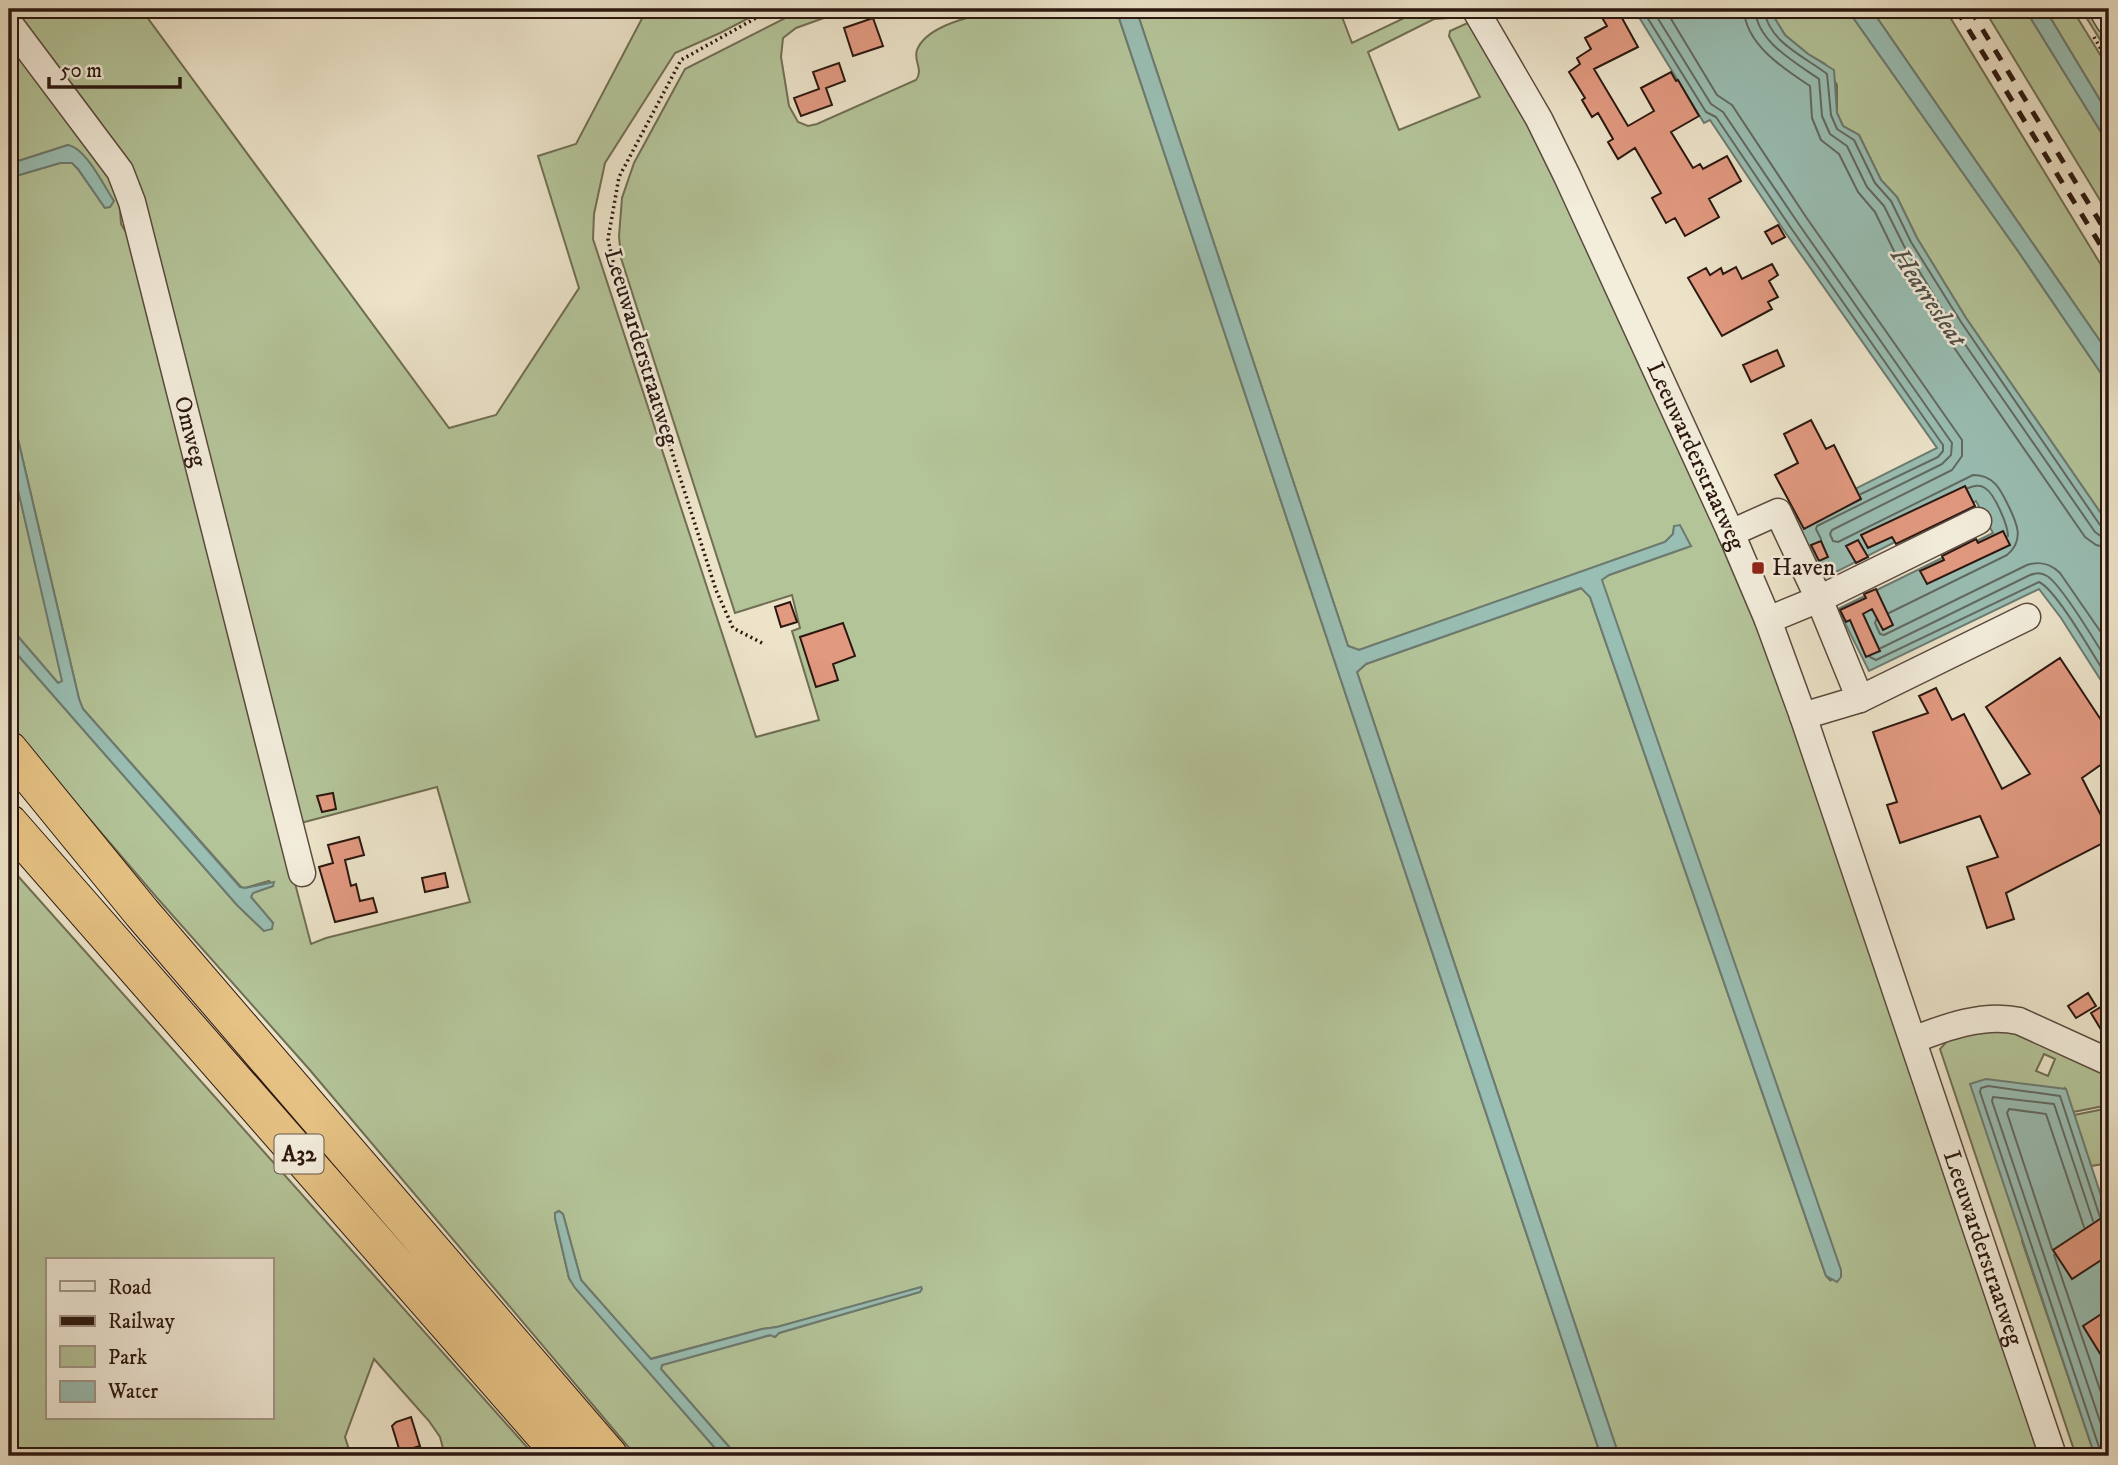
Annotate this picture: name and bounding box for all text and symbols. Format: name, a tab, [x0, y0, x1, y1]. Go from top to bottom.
scale bar	[49, 46, 180, 90]
text: 50 m	[60, 58, 102, 84]
water label: Hearresleat	[1882, 240, 1974, 355]
street label: Leeuwarderstraatweg	[597, 245, 685, 449]
street label: Leeuwarderstraatweg	[1640, 357, 1752, 555]
street label: Omweg	[167, 393, 214, 470]
place label: Haven	[1772, 553, 1836, 583]
marker: Haven	[1750, 560, 1766, 576]
road number: A32	[274, 1134, 324, 1174]
street label: Leeuwarderstraatweg	[1936, 1147, 2030, 1350]
legend	[46, 1258, 273, 1420]
text: Road	[108, 1275, 152, 1301]
text: Railway	[108, 1309, 176, 1335]
text: Park	[108, 1345, 148, 1371]
text: Water	[107, 1379, 158, 1405]

